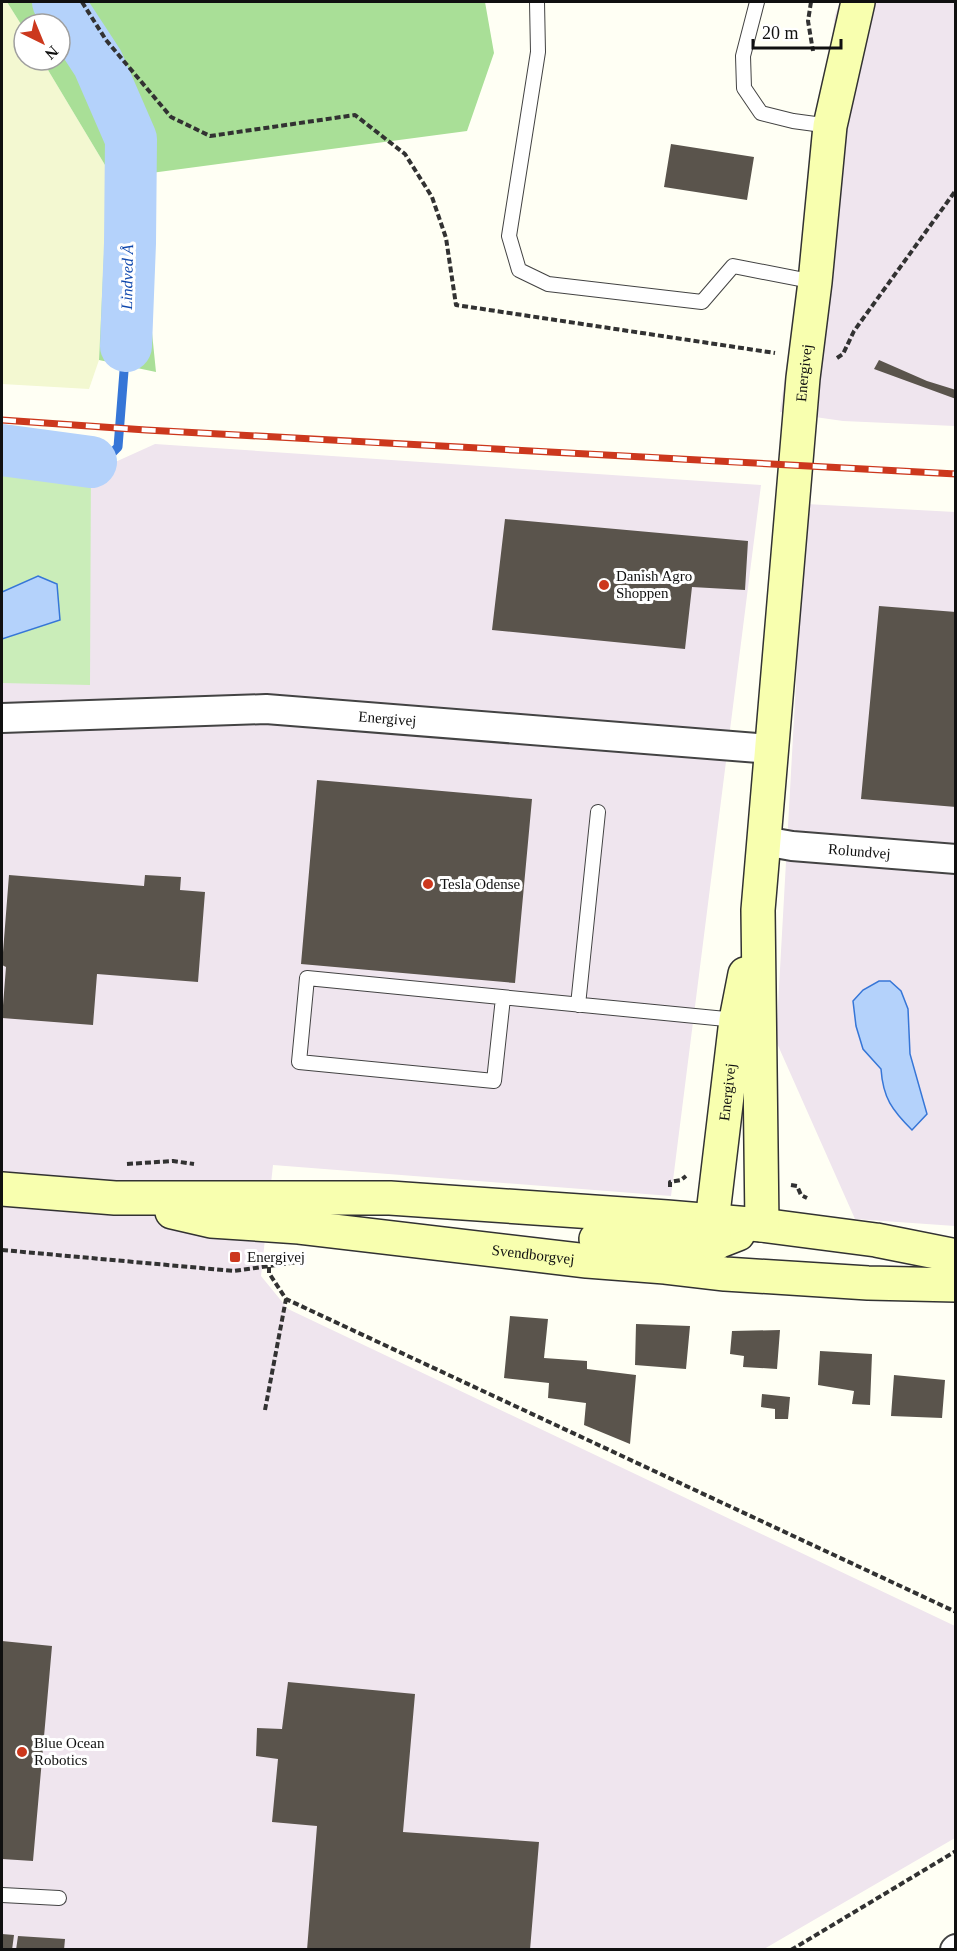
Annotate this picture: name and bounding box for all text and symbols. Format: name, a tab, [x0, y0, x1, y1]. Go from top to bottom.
north arrow	[12, 12, 72, 72]
scale bar	[753, 12, 842, 50]
text: 20 m	[762, 23, 799, 43]
text: N	[42, 42, 62, 63]
water label: Lindved Å	[118, 244, 136, 311]
street label: Energivej	[793, 343, 815, 403]
place label: Danish Agro Shoppen	[616, 568, 692, 601]
marker: Danish Agro Shoppen	[597, 578, 611, 592]
street label: Energivej	[358, 708, 417, 729]
street label: Rolundvej	[828, 841, 891, 862]
place label: Tesla Odense	[440, 876, 521, 892]
marker: Tesla Odense	[421, 877, 435, 891]
street label: Energivej	[716, 1062, 739, 1122]
street label: Svendborgvej	[491, 1242, 575, 1267]
place label: Energivej	[247, 1249, 305, 1265]
marker: Energivej	[228, 1250, 242, 1264]
place label: Blue Ocean Robotics	[34, 1735, 105, 1768]
marker: Blue Ocean Robotics	[15, 1745, 29, 1759]

